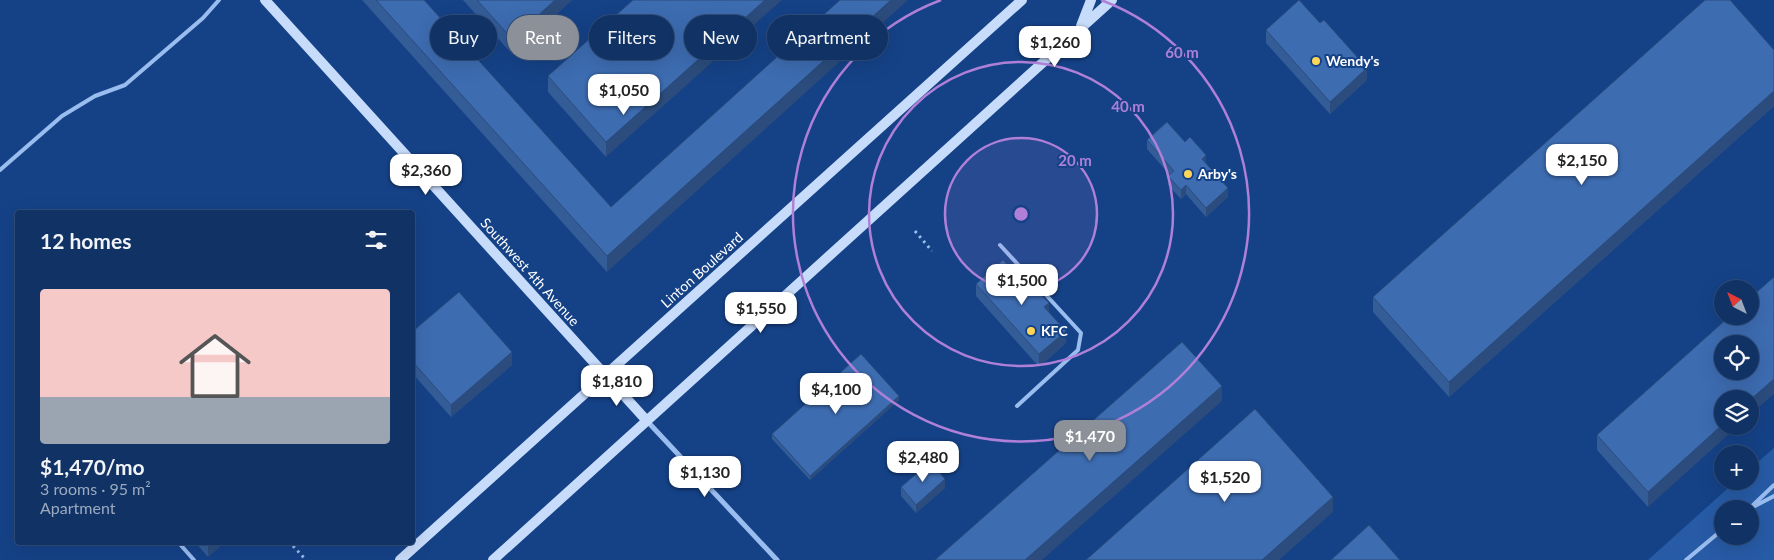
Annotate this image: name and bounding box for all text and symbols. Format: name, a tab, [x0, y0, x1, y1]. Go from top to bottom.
chip: Buy	[430, 15, 497, 60]
chip: Rent	[507, 15, 579, 60]
chip: Filters	[589, 15, 674, 60]
chip: New	[684, 15, 757, 60]
chip: Apartment	[767, 15, 888, 60]
pin: $1,260	[1014, 26, 1096, 68]
text: $1,260	[1030, 32, 1080, 51]
text: 60 m	[1165, 43, 1199, 61]
place label: Wendy's	[1326, 52, 1380, 69]
marker: Wendy's	[1310, 55, 1322, 67]
pin: $1,050	[583, 74, 665, 116]
text: $1,050	[599, 80, 649, 99]
text: 40 m	[1111, 97, 1145, 115]
pin: $2,150	[1541, 144, 1623, 186]
text: $2,150	[1557, 150, 1607, 169]
text: 20 m	[1058, 151, 1092, 169]
pin: $2,360	[385, 154, 467, 196]
text: $2,360	[401, 160, 451, 179]
place label: Arby's	[1197, 165, 1237, 182]
marker: Arby's	[1182, 168, 1194, 180]
centre of rings	[1012, 205, 1030, 223]
street label: Southwest 4th Avenue	[477, 214, 583, 329]
icon: filters	[362, 226, 390, 254]
text: 12 homes	[40, 228, 131, 253]
street label: Linton Boulevard	[657, 228, 746, 311]
pin: $1,500	[981, 264, 1063, 306]
text: $1,500	[997, 270, 1047, 289]
north arrow	[1714, 280, 1759, 325]
map controls	[1714, 280, 1759, 545]
pin: $1,550	[720, 292, 802, 334]
text: $1,550	[736, 298, 786, 317]
icon: home	[170, 321, 260, 411]
place label: KFC	[1041, 322, 1068, 339]
marker: KFC	[1025, 325, 1037, 337]
button: locate	[1714, 335, 1759, 380]
pin: $1,810	[576, 364, 658, 407]
text: $1,810	[592, 371, 642, 390]
pin: $4,100	[795, 372, 877, 415]
text: $4,100	[811, 379, 861, 398]
button: layers	[1714, 390, 1759, 435]
pin: $1,470	[1049, 420, 1131, 462]
text: $1,470	[1065, 426, 1115, 445]
pin: $2,480	[882, 440, 964, 483]
button: +	[1714, 445, 1759, 490]
text: $2,480	[898, 447, 948, 466]
text: $1,470/mo	[40, 454, 145, 479]
pin: $1,130	[664, 456, 746, 498]
pin: $1,520	[1184, 460, 1266, 503]
text: $1,130	[680, 462, 730, 481]
text: $1,520	[1200, 467, 1250, 486]
text: 3 rooms · 95 m²	[40, 479, 151, 498]
text: Apartment	[40, 498, 115, 517]
button: −	[1714, 500, 1759, 545]

